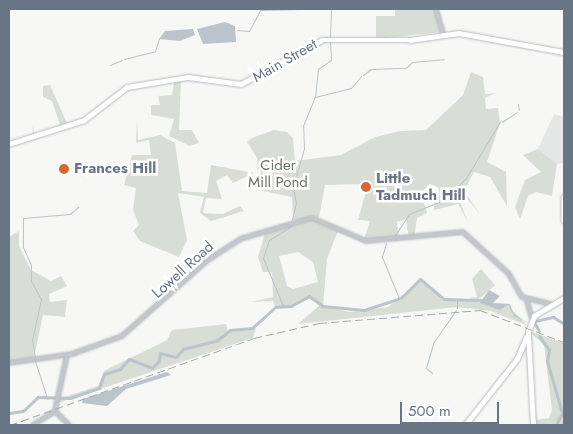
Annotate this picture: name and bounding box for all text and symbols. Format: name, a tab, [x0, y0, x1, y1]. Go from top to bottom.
street label: Main Street	[250, 35, 320, 87]
park label: Cider Mill Pond	[248, 156, 308, 191]
place label: Frances Hill	[74, 160, 156, 178]
marker: Frances Hill	[58, 163, 70, 175]
place label: Little Tadmuch Hill	[376, 169, 466, 204]
marker: Little Tadmuch Hill	[360, 181, 372, 193]
street label: Lowell Road	[149, 238, 217, 302]
scale bar	[403, 392, 502, 424]
text: 500 m	[408, 400, 451, 422]

